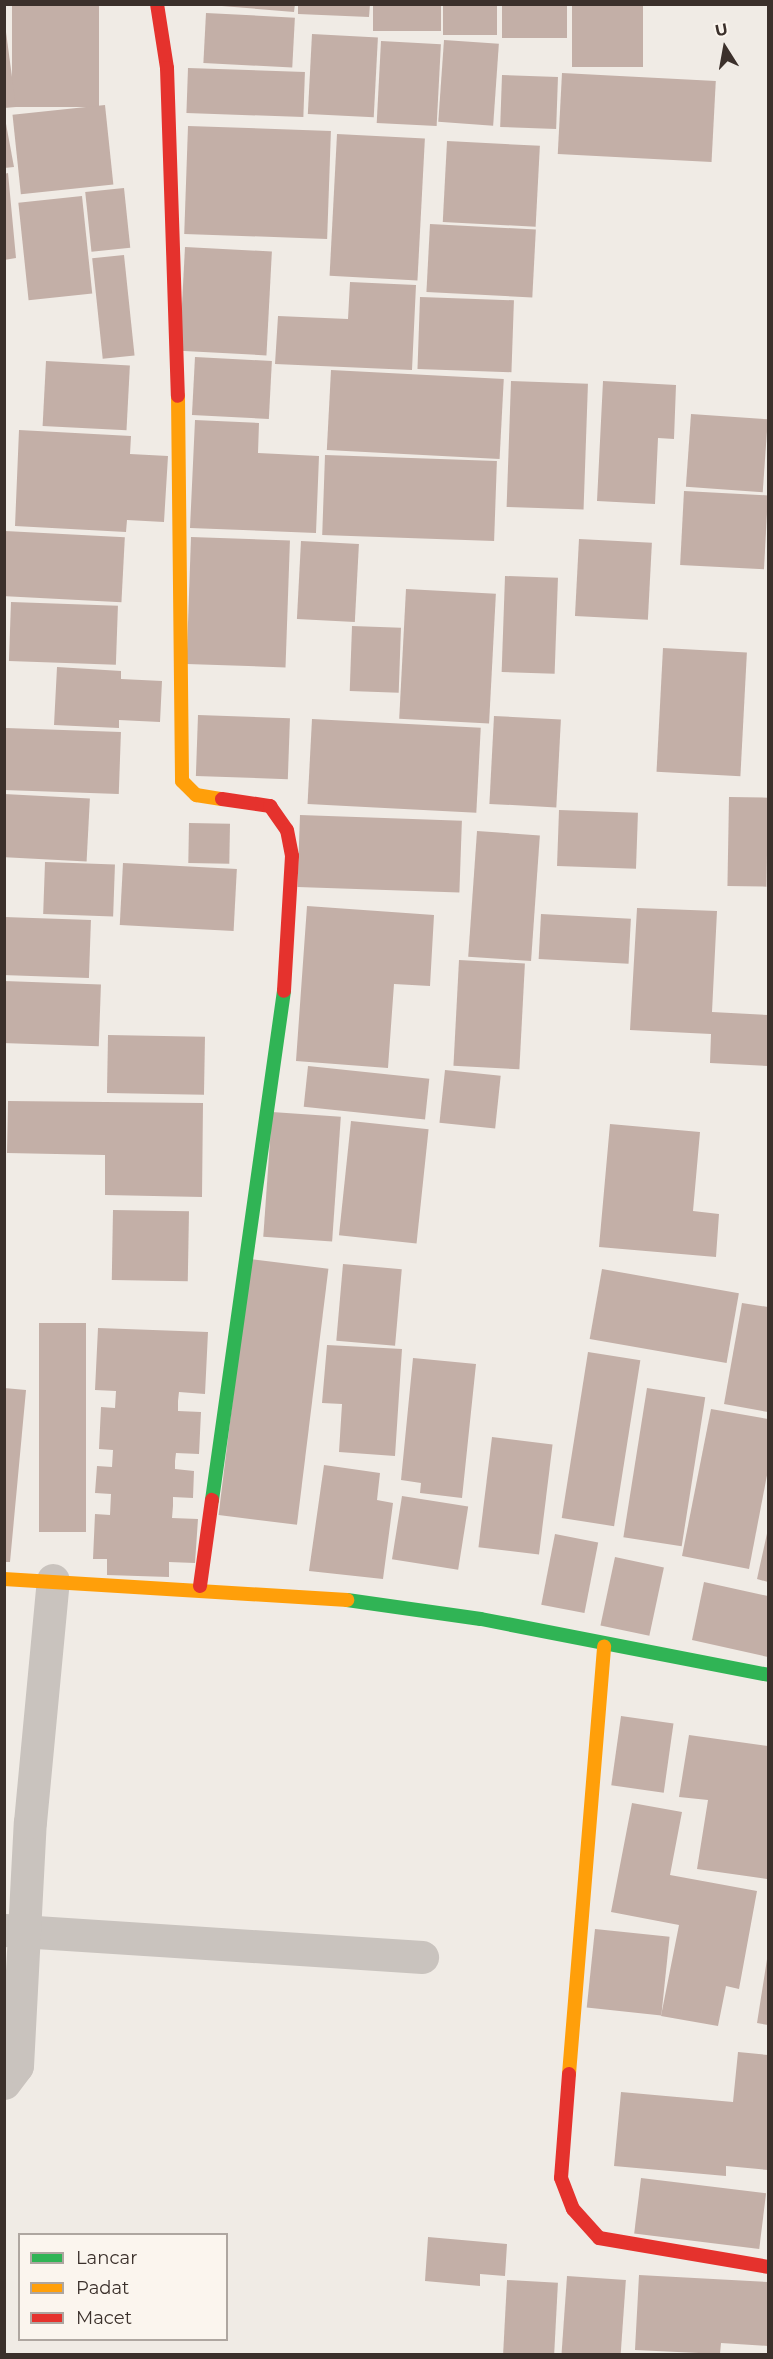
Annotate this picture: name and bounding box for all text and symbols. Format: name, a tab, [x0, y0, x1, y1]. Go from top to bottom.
north arrow	[695, 18, 755, 78]
text: U	[713, 19, 729, 40]
legend	[18, 2233, 228, 2341]
text: Lancar	[76, 2247, 137, 2269]
text: Padat	[76, 2277, 129, 2299]
text: Macet	[76, 2307, 132, 2329]

